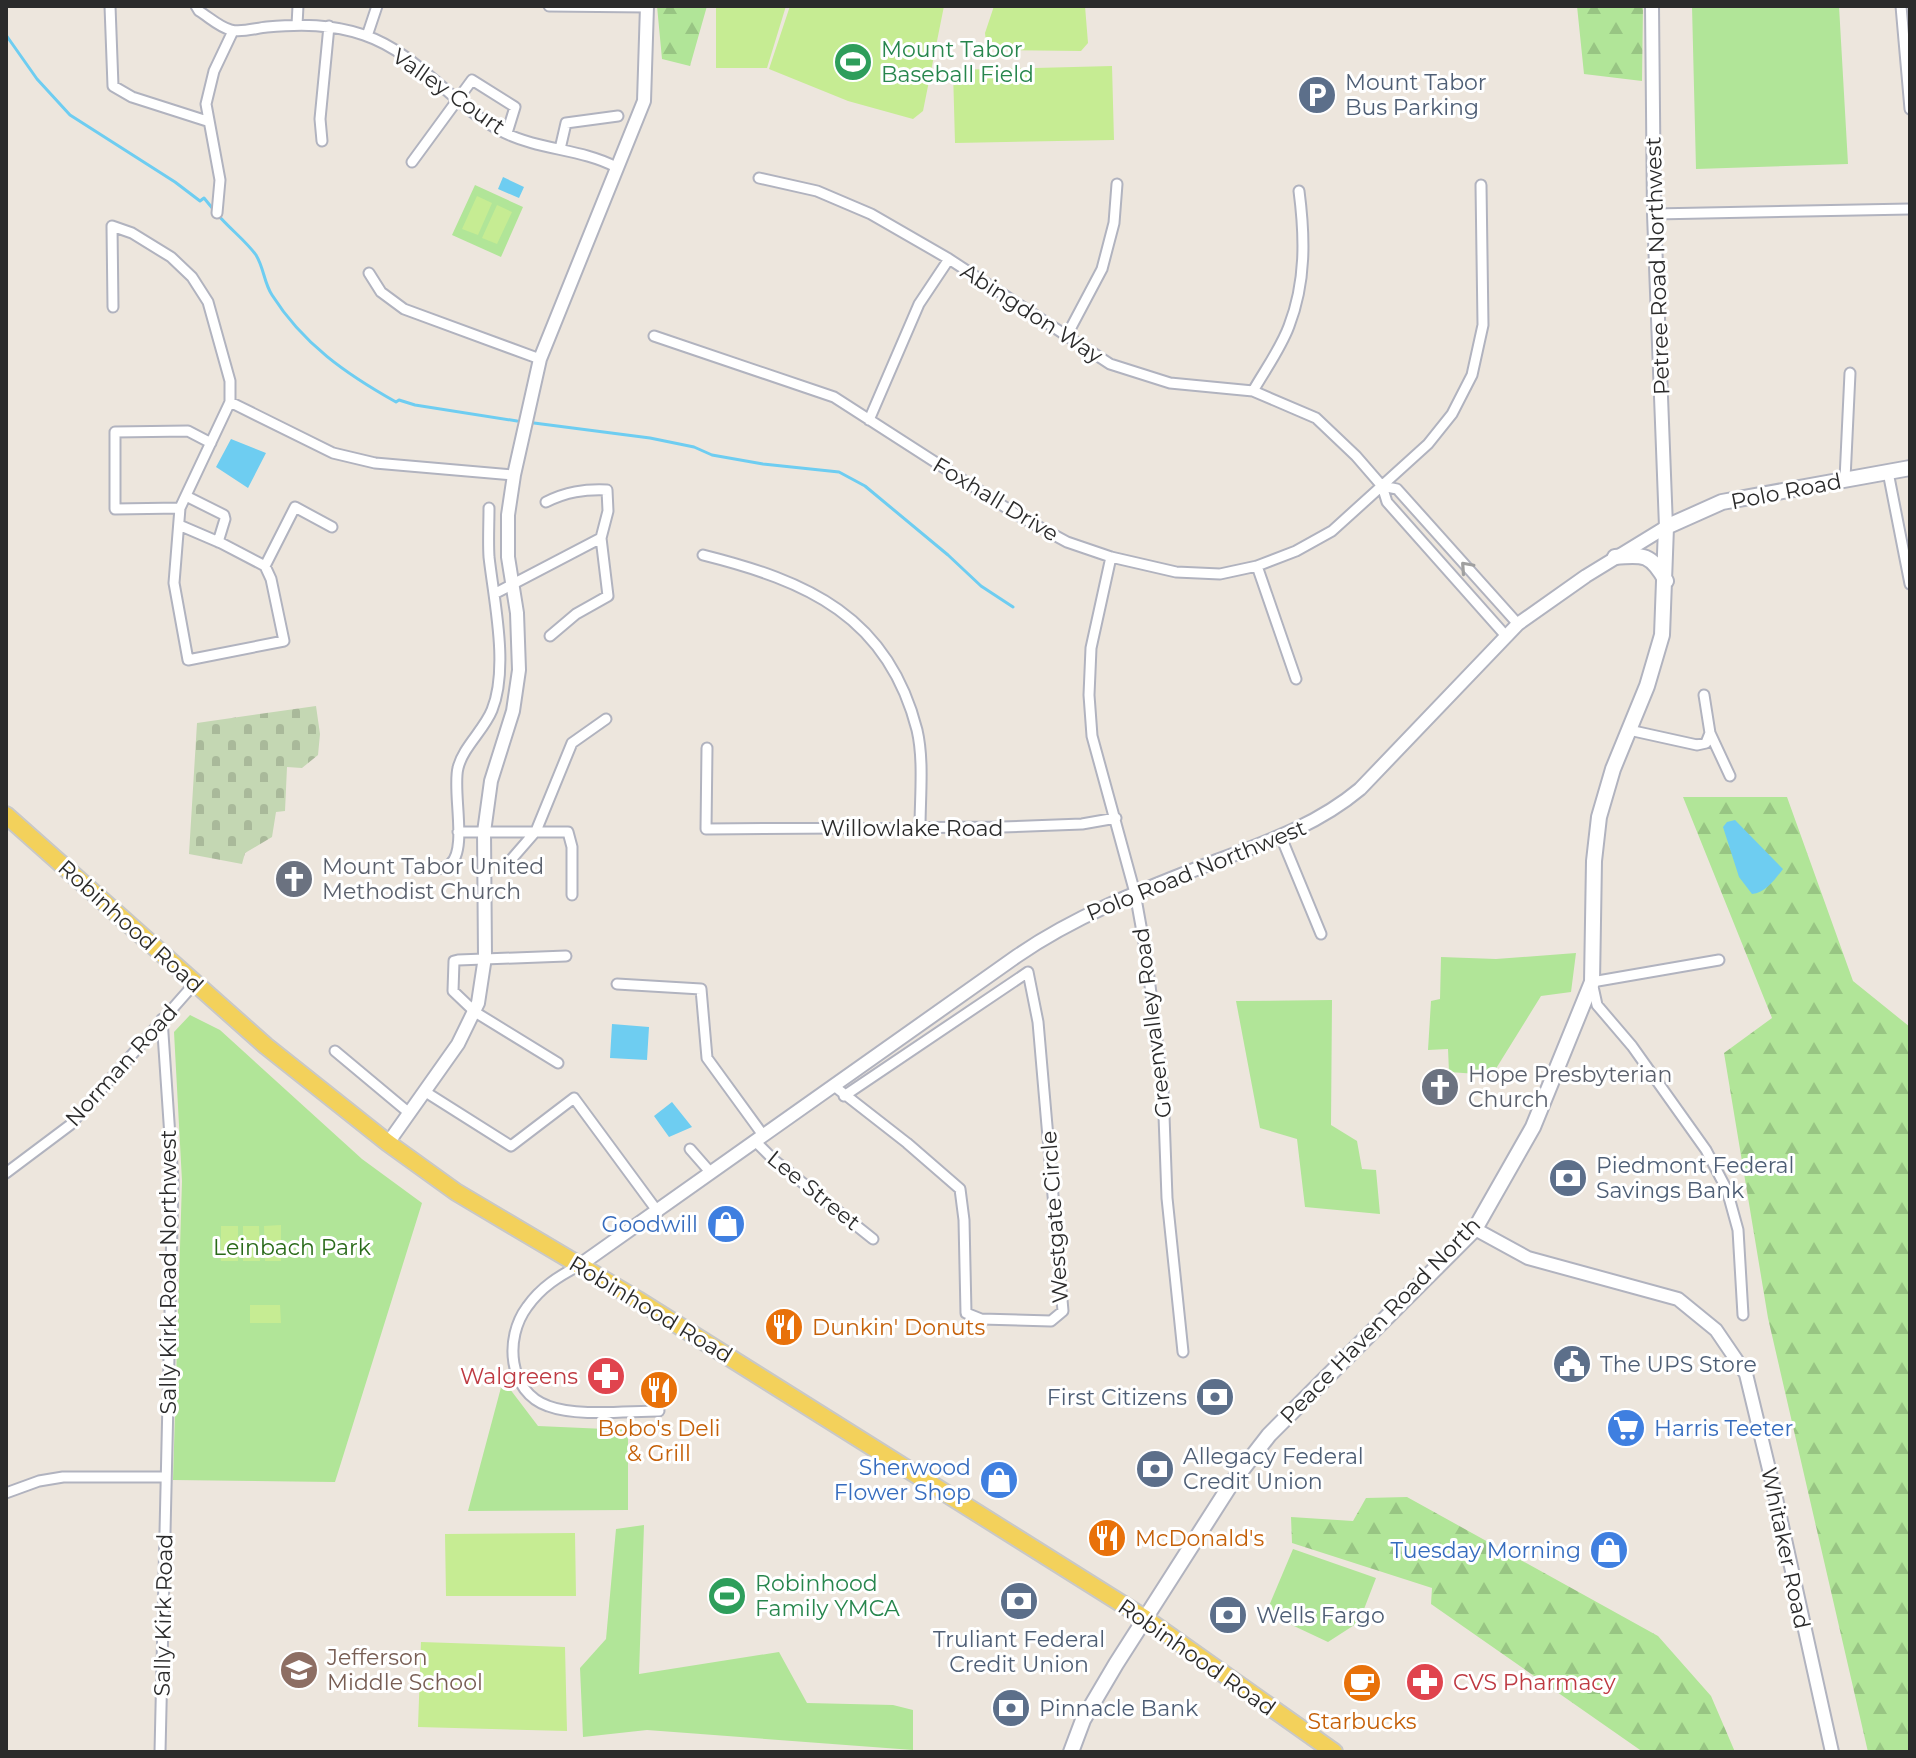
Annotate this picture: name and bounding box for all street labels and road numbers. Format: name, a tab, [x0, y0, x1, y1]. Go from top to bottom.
street label: Valley Court	[387, 43, 510, 140]
street label: Petree Road Northwest	[1639, 136, 1675, 396]
street label: Abingdon Way	[956, 258, 1108, 369]
street label: Foxhall Drive	[928, 451, 1063, 548]
street label: Polo Road	[1728, 468, 1844, 515]
street label: Polo Road Northwest	[1082, 814, 1310, 927]
street label: Willowlake Road	[821, 815, 1003, 842]
street label: Robinhood Road	[52, 854, 209, 999]
street label: Greenvalley Road	[1127, 926, 1178, 1120]
street label: Norman Road	[60, 999, 183, 1132]
street label: Sally Kirk Road Northwest	[155, 1130, 182, 1414]
street label: Westgate Circle	[1035, 1130, 1074, 1304]
street label: Lee Street	[762, 1145, 866, 1236]
street label: Peace Haven Road North	[1275, 1211, 1486, 1429]
street label: Robinhood Road	[564, 1250, 737, 1369]
street label: Whitaker Road	[1755, 1465, 1816, 1631]
street label: Sally Kirk Road	[149, 1533, 178, 1697]
street label: Robinhood Road	[1113, 1593, 1281, 1722]

